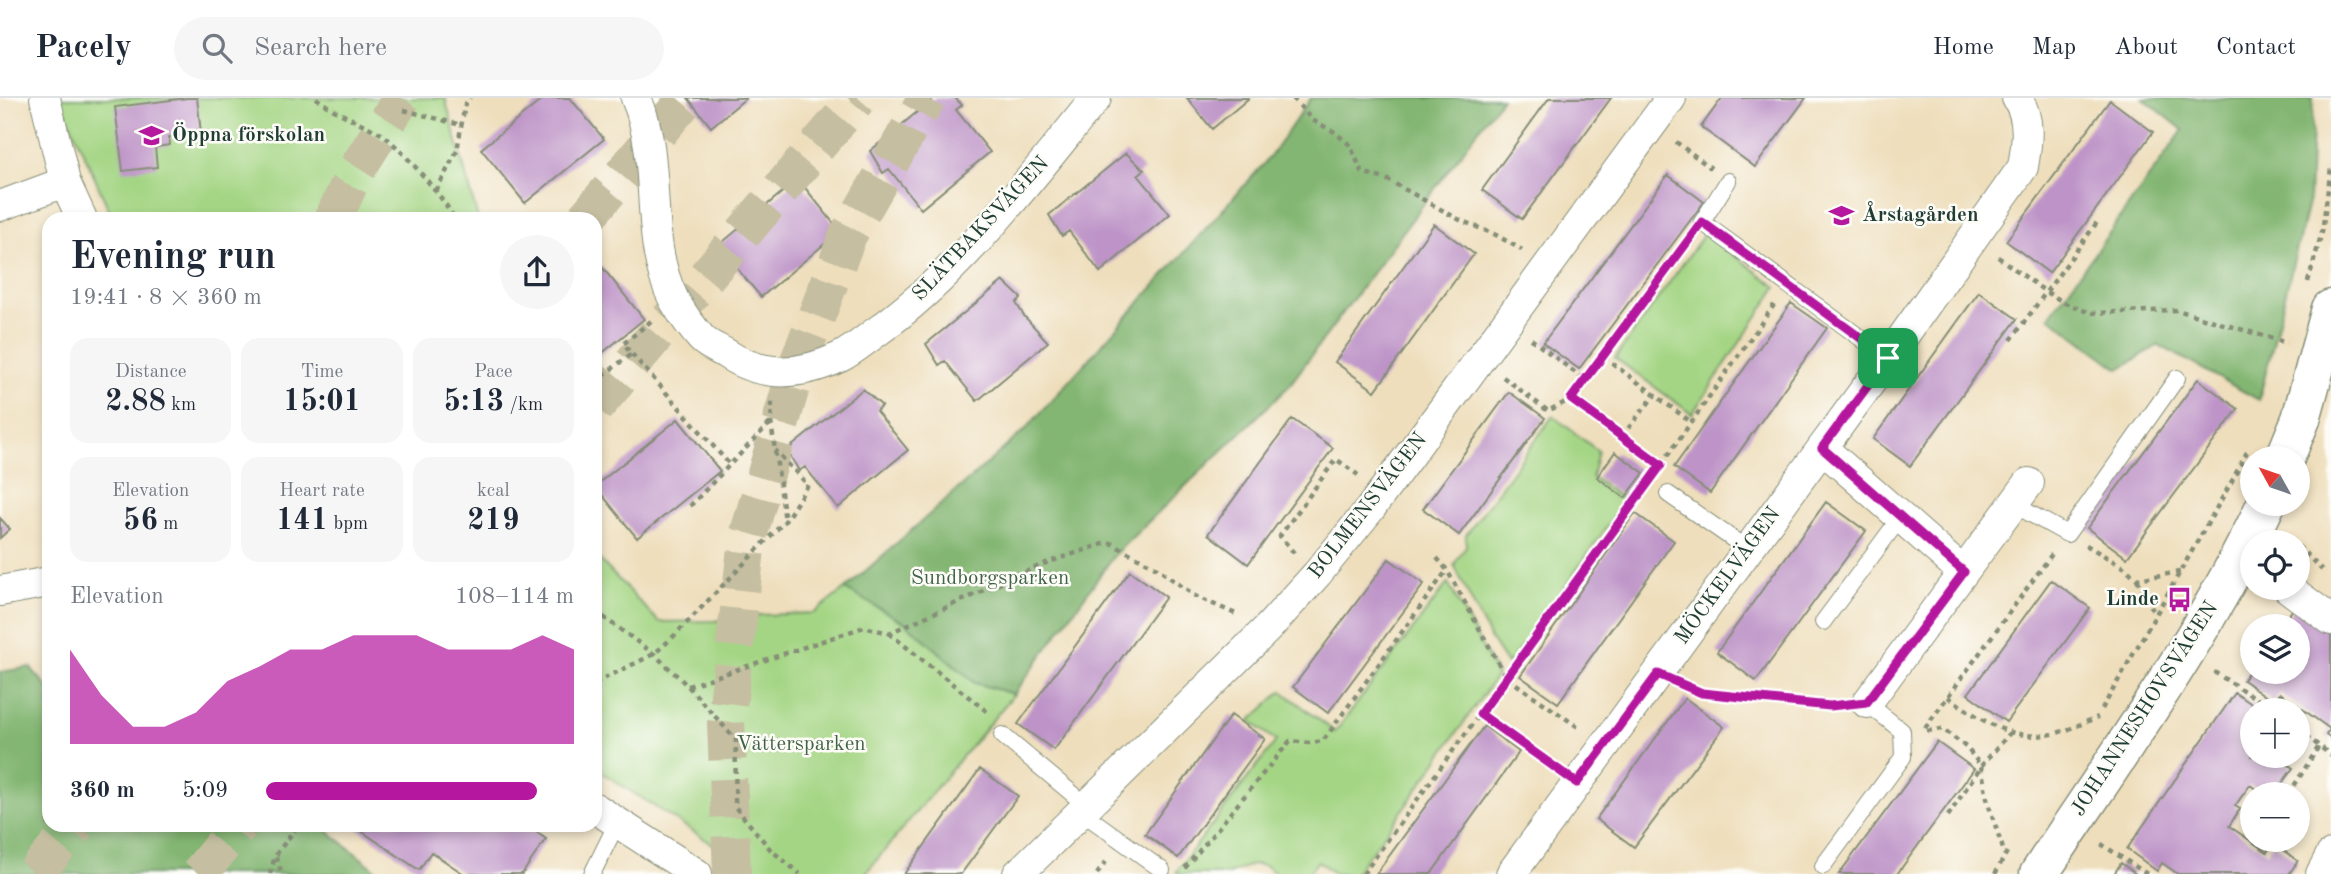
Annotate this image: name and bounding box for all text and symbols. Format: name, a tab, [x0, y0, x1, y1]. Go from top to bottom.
search box	[174, 17, 664, 80]
icon: search	[198, 29, 236, 67]
text: Pacely	[35, 32, 132, 65]
text: Search here	[254, 35, 387, 61]
text: Home	[1933, 36, 1994, 60]
text: Map	[2032, 36, 2076, 60]
text: About	[2114, 36, 2178, 60]
text: Contact	[2216, 36, 2296, 60]
school or university icon: Öppna förskolan	[138, 121, 166, 149]
place label: Öppna förskolan	[172, 122, 325, 146]
street label: SLÄTBAKSVÄGEN	[906, 150, 1053, 305]
school or university icon: Årstagården	[1828, 201, 1856, 229]
place label: Årstagården	[1862, 201, 1979, 226]
button: share	[500, 235, 574, 309]
text: Evening run	[70, 239, 276, 277]
text: 19:41 · 8 × 360 m	[70, 286, 262, 309]
pin	[1858, 328, 1918, 388]
icon: arrive	[1869, 339, 1907, 377]
text: Distance	[115, 363, 186, 382]
text: Time	[301, 363, 343, 382]
text: Pace	[474, 363, 513, 382]
text: 2.88	[105, 387, 166, 417]
text: 15:01	[283, 387, 361, 417]
text: 5:13	[444, 387, 504, 417]
text: km	[166, 396, 196, 415]
text: /km	[504, 396, 543, 415]
street label: BOLMENSVÄGEN	[1302, 427, 1431, 583]
north arrow	[2240, 446, 2310, 516]
map controls	[2240, 446, 2310, 852]
text: Elevation	[112, 482, 189, 501]
text: Heart rate	[279, 482, 365, 501]
text: kcal	[477, 482, 510, 501]
street label: MÖCKELVÄGEN	[1668, 501, 1785, 648]
text: 56	[123, 506, 158, 536]
text: 141	[276, 506, 328, 536]
text: 219	[467, 506, 519, 536]
text: m	[158, 515, 178, 534]
text: bpm	[328, 515, 368, 534]
button: locate	[2240, 530, 2310, 600]
park label: Sundborgsparken	[911, 568, 1069, 589]
text: Elevation	[70, 585, 164, 608]
text: 108–114 m	[455, 585, 574, 608]
bus stop icon: Linde	[2165, 585, 2193, 613]
place label: Linde	[2106, 589, 2159, 610]
street label: JOHANNESHOVSVÄGEN	[2064, 596, 2222, 820]
button: layers	[2240, 614, 2310, 684]
button: +	[2240, 698, 2310, 768]
park label: Vättersparken	[736, 734, 866, 755]
text: 360 m	[70, 779, 135, 802]
text: 5:09	[182, 779, 228, 802]
button: −	[2240, 782, 2310, 852]

